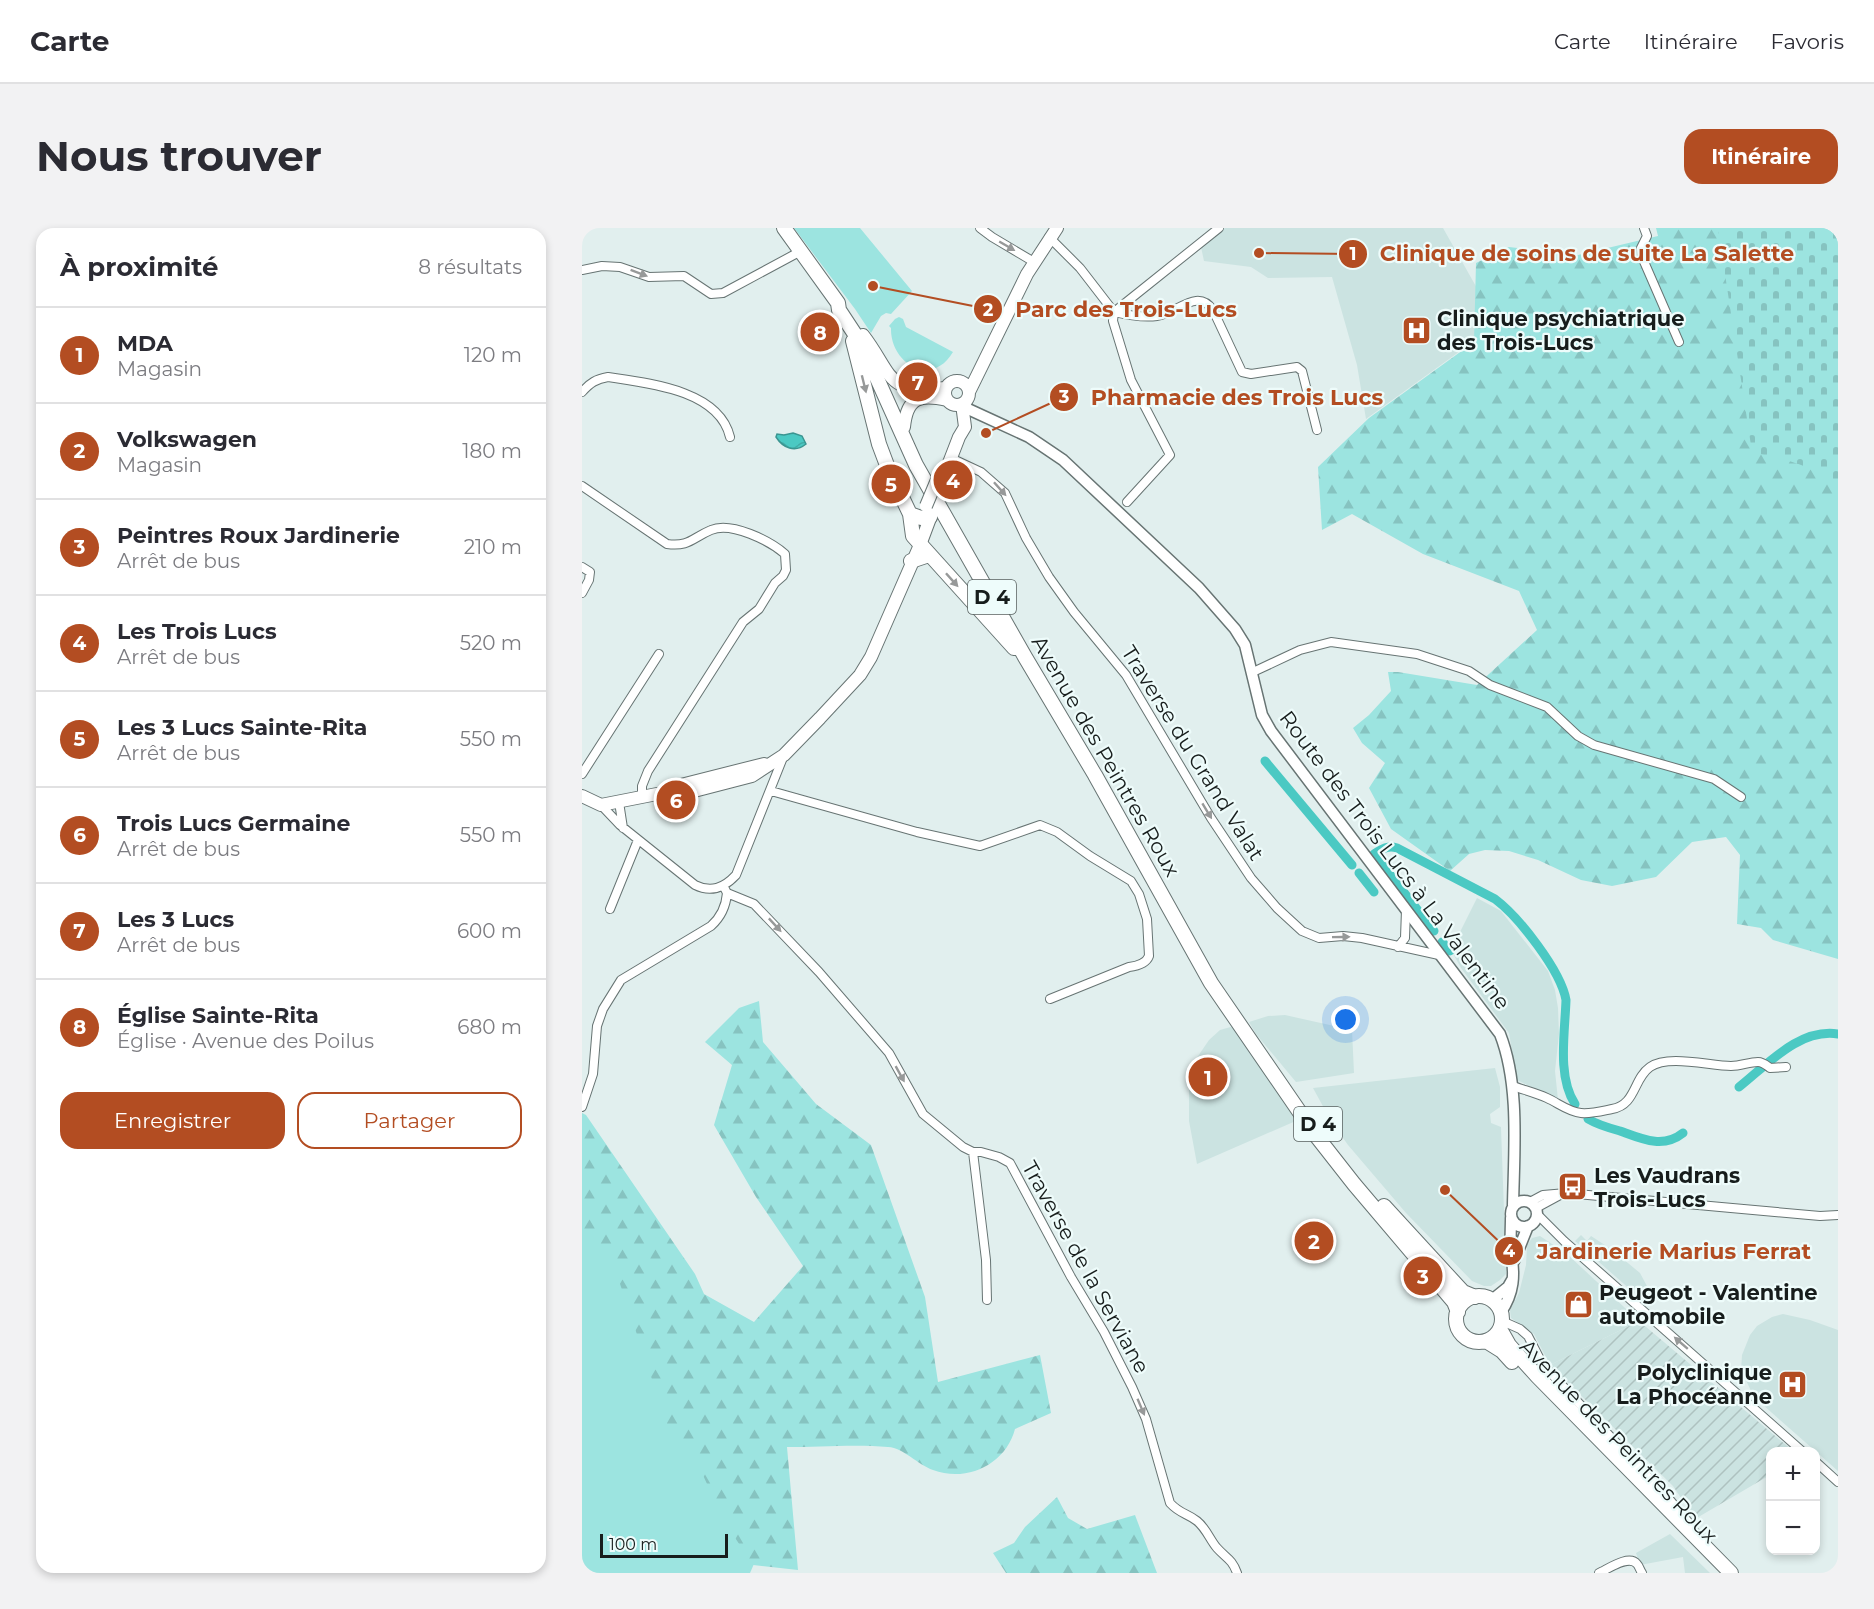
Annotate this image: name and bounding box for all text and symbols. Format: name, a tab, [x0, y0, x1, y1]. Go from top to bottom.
text: Carte	[30, 24, 109, 58]
text: Carte	[1554, 29, 1611, 54]
text: Itinéraire	[1644, 29, 1738, 54]
text: Favoris	[1771, 29, 1844, 54]
button: Itinéraire	[1684, 129, 1838, 184]
text: Nous trouver	[36, 130, 322, 182]
callout: Clinique de soins de suite La Salette	[1338, 234, 1806, 274]
one-way arrow	[999, 240, 1015, 251]
text: Clinique de soins de suite La Salette	[1380, 240, 1794, 267]
text: 1	[1349, 243, 1357, 265]
text: À proximité	[60, 251, 219, 283]
text: 8 résultats	[418, 255, 522, 279]
one-way arrow	[630, 269, 648, 278]
callout: Parc des Trois-Lucs	[973, 289, 1249, 329]
text: Parc des Trois-Lucs	[1015, 296, 1237, 323]
text: 2	[983, 299, 994, 321]
place label: Clinique psychiatrique des Trois-Lucs	[1437, 306, 1684, 355]
pin: 8	[800, 310, 840, 354]
hospital icon: Clinique psychiatrique des Trois-Lucs	[1400, 314, 1432, 346]
text: MDA	[117, 330, 173, 357]
text: 1	[76, 343, 83, 367]
text: 120 m	[464, 343, 522, 367]
text: Magasin	[117, 357, 202, 381]
pin: 7	[898, 360, 938, 404]
one-way arrow	[859, 375, 869, 393]
callout: Pharmacie des Trois Lucs	[1049, 377, 1396, 417]
text: Pharmacie des Trois Lucs	[1091, 384, 1383, 411]
text: 3	[1058, 386, 1070, 408]
text: Volkswagen	[117, 426, 257, 453]
text: 2	[74, 439, 85, 463]
text: 180 m	[462, 439, 522, 463]
text: Magasin	[117, 453, 202, 477]
pin: 4	[934, 458, 973, 502]
pin: 5	[872, 462, 910, 506]
one-way arrow	[993, 481, 1006, 496]
text: Peintres Roux Jardinerie	[117, 522, 400, 549]
text: 3	[74, 535, 85, 559]
text: 210 m	[464, 535, 522, 559]
text: Arrêt de bus	[117, 549, 240, 573]
one-way arrow	[945, 572, 958, 587]
road number: D 4	[968, 580, 1016, 614]
text: Les Trois Lucs	[117, 618, 277, 645]
text: 4	[73, 631, 86, 655]
text: 520 m	[460, 631, 522, 655]
street label: Avenue des Peintres Roux	[1027, 631, 1185, 881]
street label: Traverse du Grand Valat	[1117, 641, 1269, 865]
text: Arrêt de bus	[117, 645, 240, 669]
street label: Route des Trois Lucs à La Valentine	[1274, 706, 1516, 1014]
text: Les 3 Lucs Sainte-Rita	[117, 714, 367, 741]
text: 5	[74, 727, 85, 751]
text: 550 m	[460, 727, 522, 751]
text: Arrêt de bus	[117, 741, 240, 765]
pin: 6	[656, 778, 695, 822]
one-way arrow	[1201, 803, 1212, 819]
text: Trois Lucs Germaine	[117, 810, 351, 837]
text: 6	[73, 823, 86, 847]
text: 550 m	[460, 823, 522, 847]
text: Arrêt de bus	[117, 837, 240, 861]
text: Les 3 Lucs	[117, 906, 234, 933]
one-way arrow	[768, 917, 781, 932]
text: 7	[73, 919, 86, 943]
text: 600 m	[457, 919, 522, 943]
one-way arrow	[1332, 932, 1351, 942]
text: Arrêt de bus	[117, 933, 240, 957]
text: Église Sainte-Rita	[117, 1002, 319, 1029]
your location	[1331, 1005, 1360, 1034]
text: 8	[73, 1015, 86, 1039]
text: 680 m	[457, 1015, 522, 1039]
text: Église · Avenue des Poilus	[117, 1029, 374, 1053]
pin: 1	[1188, 1054, 1228, 1100]
one-way arrow	[895, 1066, 905, 1083]
button: Enregistrer	[60, 1092, 285, 1149]
button: Partager	[297, 1092, 522, 1149]
road number: D 4	[1294, 1107, 1342, 1141]
street label: Traverse de la Serviane	[1017, 1157, 1155, 1377]
place label: Les Vaudrans Trois-Lucs	[1594, 1163, 1740, 1212]
bus stop icon: Les Vaudrans Trois-Lucs	[1557, 1171, 1589, 1203]
pin: 2	[1294, 1218, 1334, 1264]
callout: Jardinerie Marius Ferrat	[1494, 1231, 1823, 1271]
text: Jardinerie Marius Ferrat	[1536, 1238, 1812, 1265]
text: 4	[1503, 1240, 1516, 1262]
pin: 3	[1404, 1254, 1442, 1298]
place label: Peugeot - Valentine automobile	[1599, 1280, 1818, 1329]
shop icon: Peugeot - Valentine automobile	[1562, 1288, 1594, 1320]
street label: Avenue des Peintres Roux	[1515, 1334, 1723, 1548]
one-way arrow	[1674, 1337, 1689, 1350]
place label: Polyclinique La Phocéanne	[1616, 1360, 1772, 1409]
hospital icon: Polyclinique La Phocéanne	[1777, 1368, 1809, 1400]
one-way arrow	[1136, 1399, 1146, 1417]
map controls	[1766, 1447, 1820, 1555]
button: +	[1766, 1447, 1820, 1501]
button: −	[1766, 1501, 1820, 1555]
scale bar	[600, 1531, 728, 1558]
text: 100 m	[609, 1535, 657, 1554]

